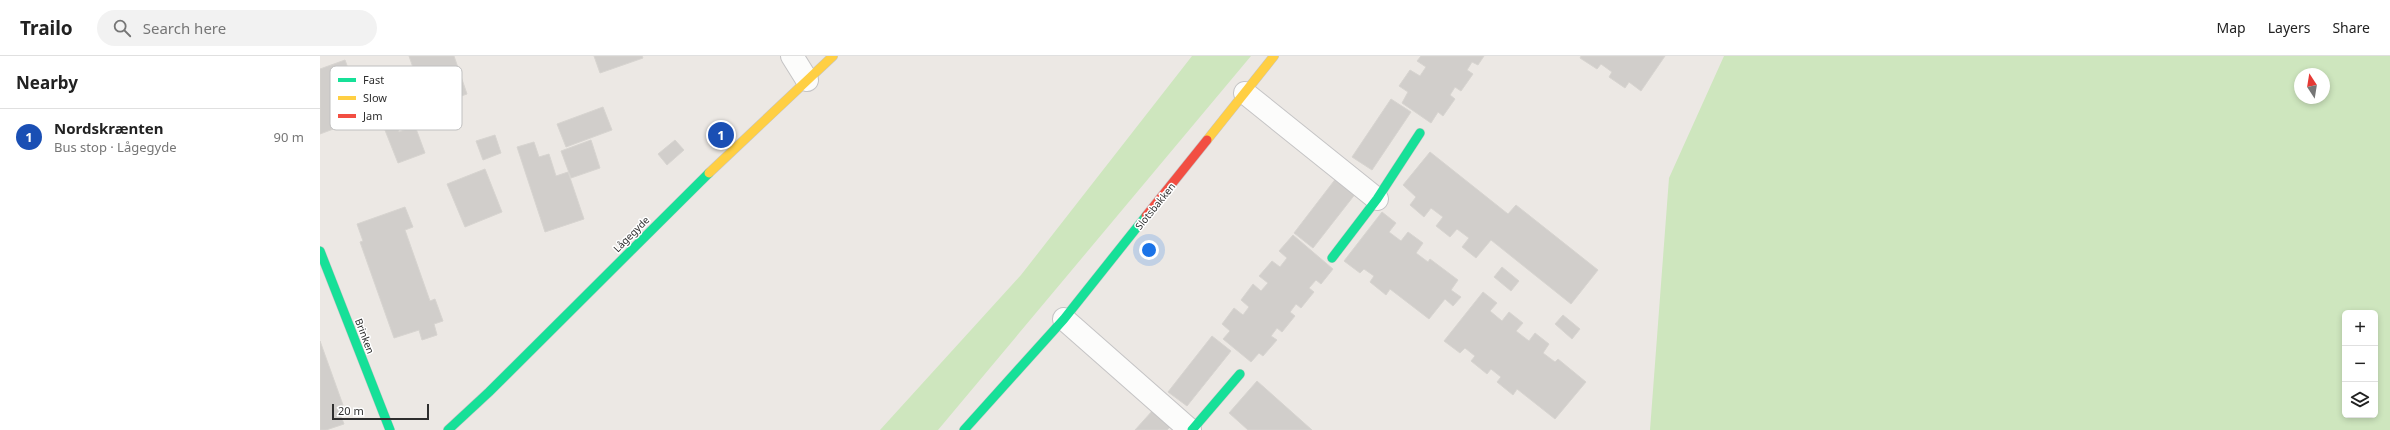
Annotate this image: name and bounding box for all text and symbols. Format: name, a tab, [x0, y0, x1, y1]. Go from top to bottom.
search box	[97, 10, 377, 46]
text: Trailo	[20, 15, 73, 41]
icon: search	[111, 17, 133, 39]
text: Search here	[143, 18, 226, 38]
text: Map	[2217, 18, 2246, 37]
text: Layers	[2268, 18, 2310, 37]
text: Share	[2332, 18, 2370, 37]
legend	[330, 66, 462, 130]
north arrow	[2294, 68, 2330, 104]
text: Nearby	[16, 71, 78, 94]
text: Fast	[363, 72, 384, 87]
text: Slow	[363, 90, 387, 105]
text: Jam	[362, 108, 382, 123]
text: Nordskrænten	[54, 118, 163, 138]
pin: 1	[708, 120, 734, 150]
text: 1	[25, 128, 33, 146]
text: 90 m	[274, 128, 304, 146]
text: Bus stop · Lågegyde	[54, 138, 177, 156]
street label: Slotsbakken	[1132, 180, 1178, 232]
street label: Lågegyde	[610, 213, 652, 255]
your location	[1139, 240, 1159, 260]
map controls	[2342, 310, 2378, 418]
button: +	[2342, 310, 2378, 346]
street label: Brinken	[352, 316, 378, 356]
button: −	[2342, 346, 2378, 382]
button: layers	[2342, 382, 2378, 418]
scale bar	[332, 402, 429, 421]
text: 20 m	[338, 403, 364, 418]

